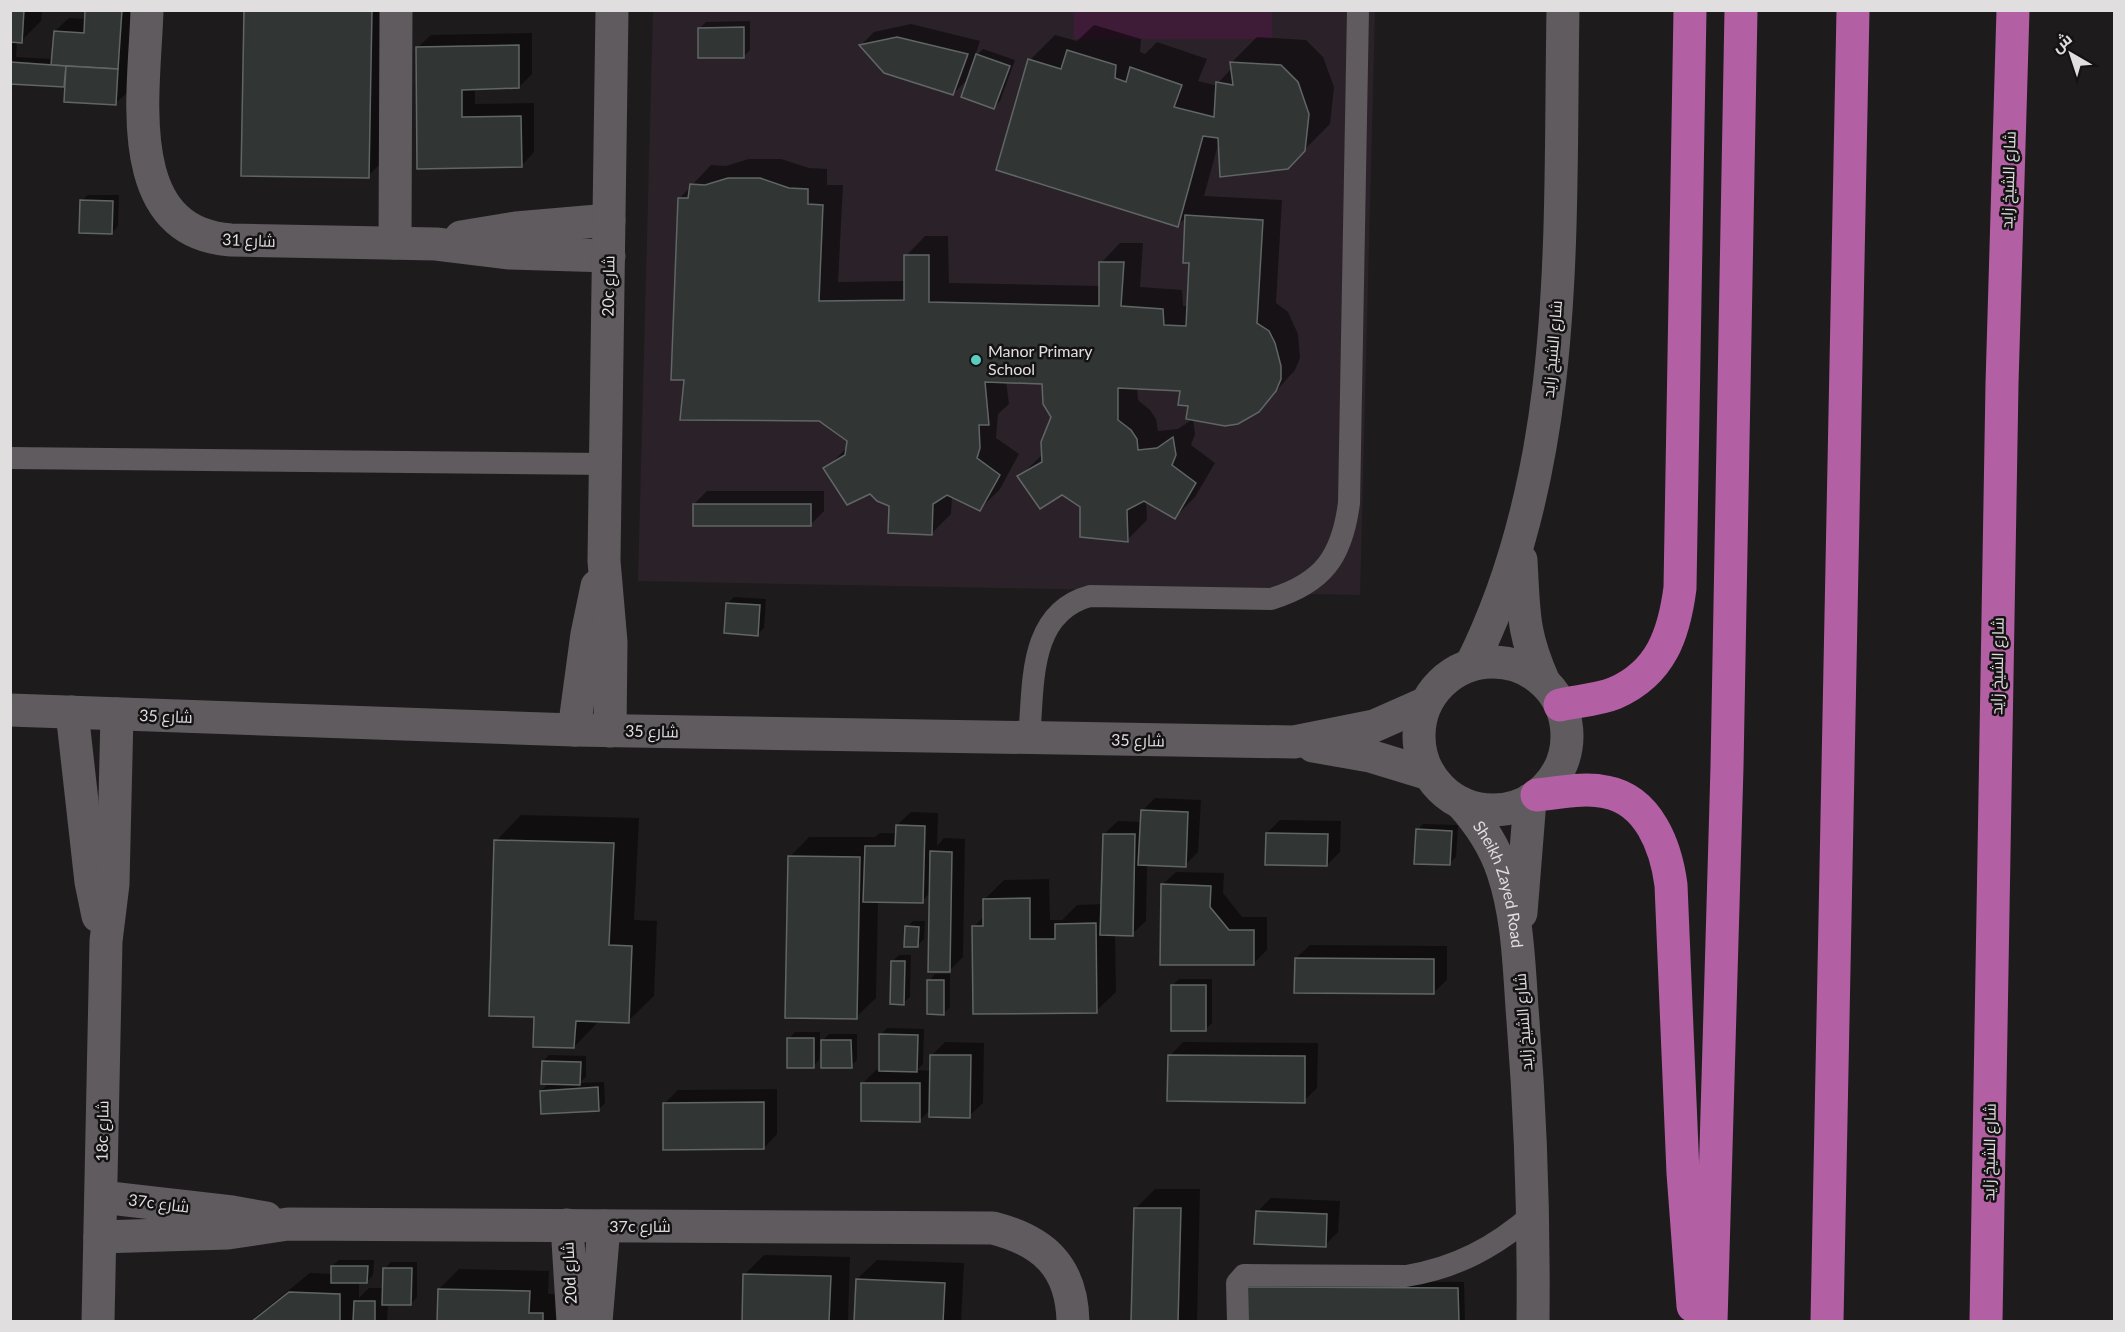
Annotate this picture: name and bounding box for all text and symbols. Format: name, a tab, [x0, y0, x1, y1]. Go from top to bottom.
north arrow	[2041, 24, 2101, 84]
text: ش	[2047, 28, 2076, 57]
street label: شارع الشيخ زايد	[1996, 131, 2022, 229]
street label: شارع 31	[222, 229, 276, 253]
street label: 20c شارع	[597, 255, 621, 317]
street label: شارع الشيخ زايد	[1538, 299, 1568, 399]
place label: Manor Primary School	[988, 341, 1093, 378]
marker: Manor Primary School	[969, 353, 983, 367]
street label: شارع الشيخ زايد	[1986, 617, 2010, 715]
street label: شارع 35	[139, 705, 193, 729]
street label: شارع 35	[625, 721, 679, 743]
street label: شارع 35	[1111, 730, 1165, 752]
street label: Sheikh Zayed Road	[1470, 817, 1528, 949]
street label: شارع الشيخ زايد	[1510, 972, 1538, 1071]
street label: 18c شارع	[91, 1100, 115, 1162]
street label: شارع الشيخ زايد	[1978, 1103, 2002, 1201]
street label: 37c شارع	[127, 1189, 191, 1219]
street label: 37c شارع	[609, 1216, 671, 1238]
street label: 20d شارع	[557, 1241, 583, 1305]

